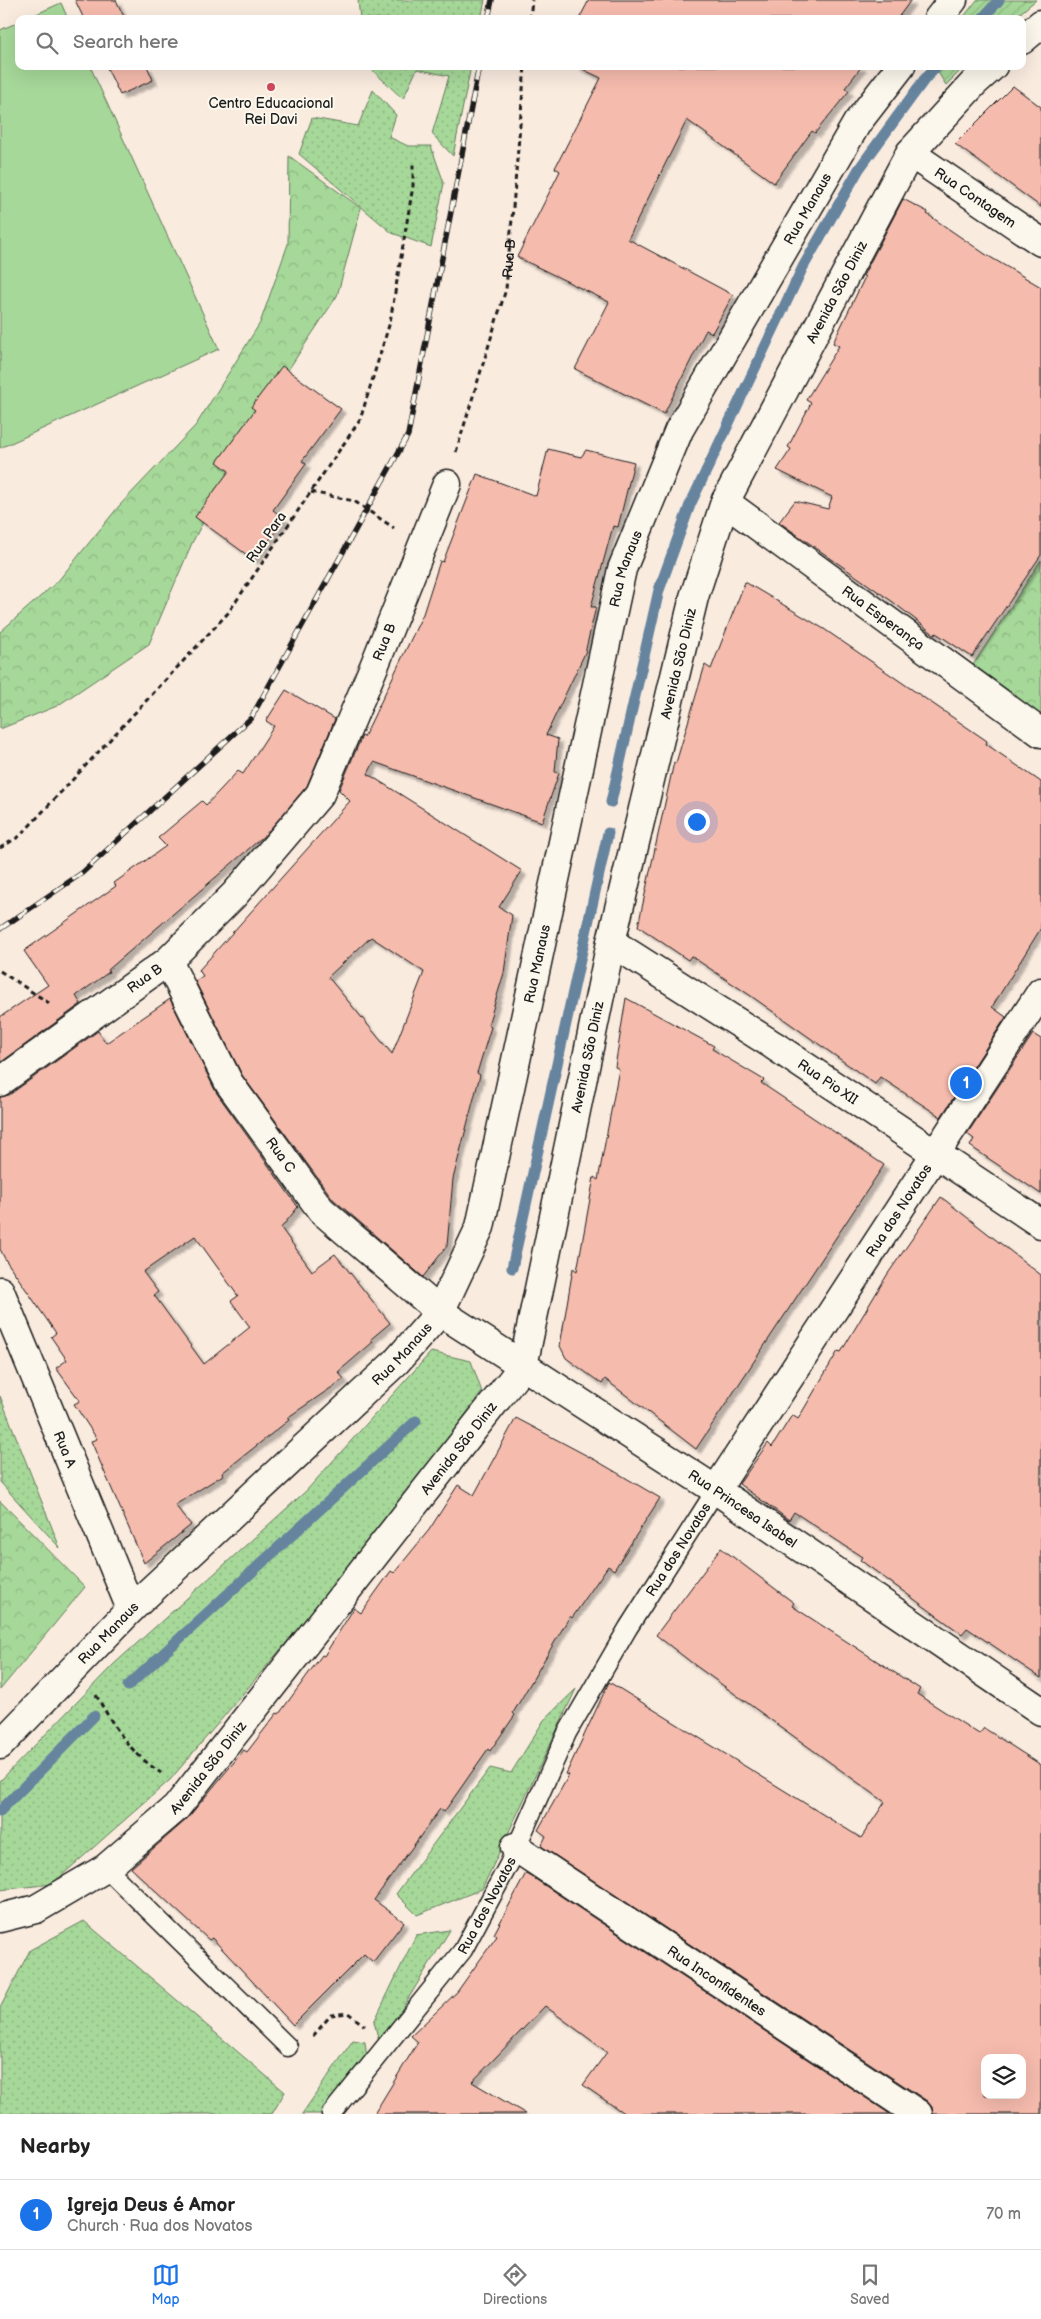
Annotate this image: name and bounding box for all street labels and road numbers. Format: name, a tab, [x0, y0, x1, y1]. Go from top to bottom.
street label: Rua Contagem	[931, 164, 1019, 232]
street label: Rua Manaus	[780, 170, 835, 248]
street label: Rua B	[499, 238, 519, 279]
street label: Avenida São Diniz	[803, 238, 871, 346]
street label: Rua Para	[243, 508, 290, 566]
street label: Rua Manaus	[606, 528, 646, 609]
street label: Rua Esperança	[838, 582, 928, 654]
street label: Avenida São Diniz	[657, 606, 700, 721]
street label: Rua B	[369, 620, 400, 663]
street label: Rua Manaus	[521, 923, 554, 1005]
street label: Rua B	[124, 960, 166, 997]
street label: Avenida São Diniz	[568, 1000, 608, 1114]
street label: Rua Pio XII	[794, 1056, 861, 1108]
street label: Rua C	[262, 1134, 299, 1176]
street label: Rua dos Novatos	[862, 1161, 936, 1260]
street label: Rua Manaus	[368, 1319, 436, 1389]
street label: Avenida São Diniz	[417, 1398, 501, 1498]
street label: Rua A	[50, 1428, 80, 1471]
street label: Rua Princesa Isabel	[685, 1466, 800, 1552]
street label: Rua dos Novatos	[642, 1500, 715, 1600]
street label: Rua Manaus	[75, 1598, 142, 1668]
street label: Avenida São Diniz	[167, 1718, 250, 1818]
street label: Rua dos Novatos	[454, 1854, 520, 1957]
street label: Rua Inconfidentes	[664, 1942, 769, 2020]

